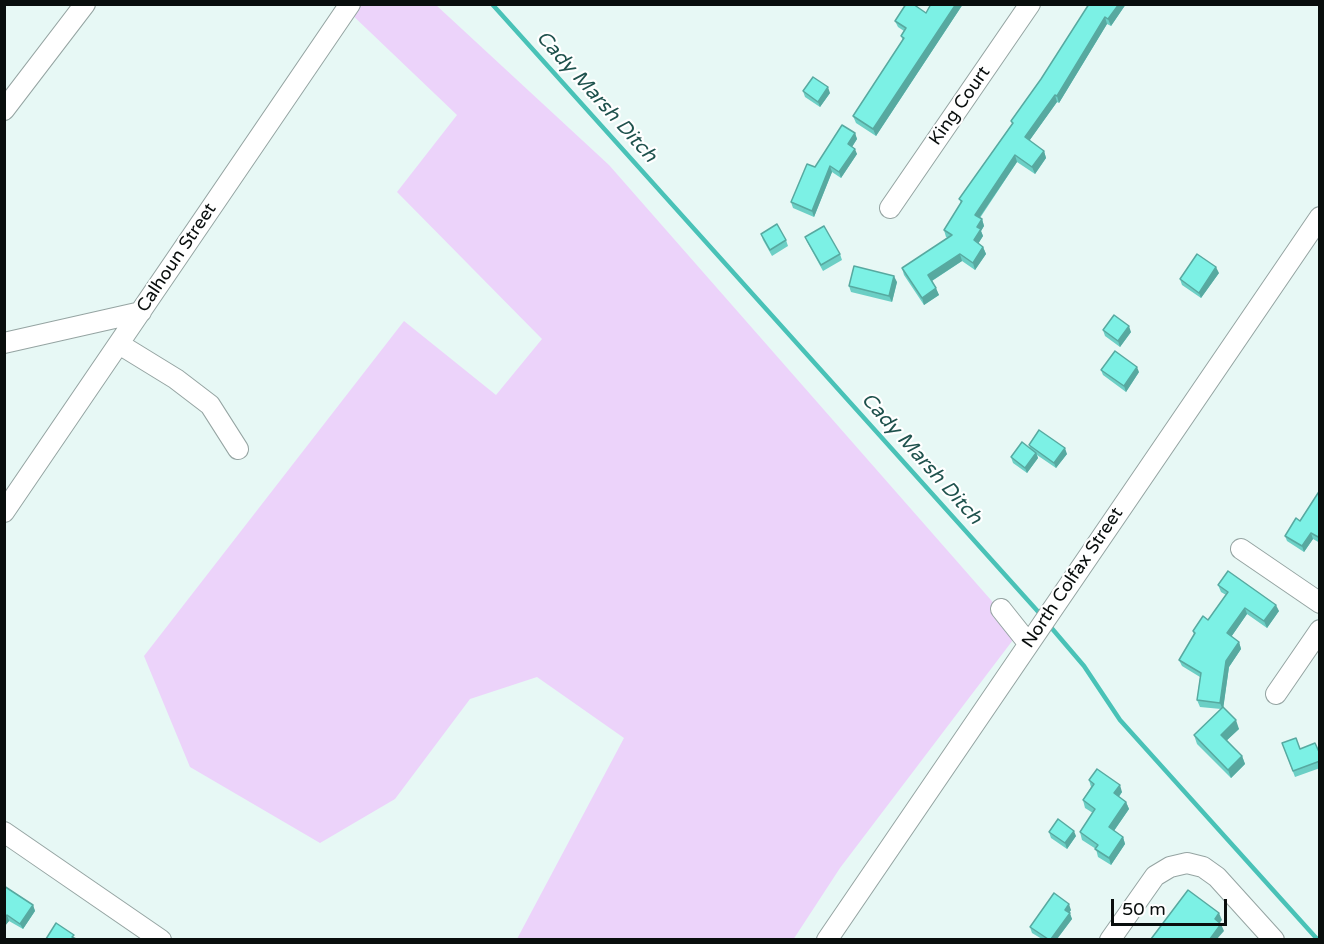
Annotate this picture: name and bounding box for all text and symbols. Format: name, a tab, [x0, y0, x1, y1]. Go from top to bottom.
water label: Cady Marsh Ditch	[531, 26, 661, 168]
street label: King Court	[925, 62, 995, 150]
street label: Calhoun Street	[133, 199, 221, 317]
water label: Cady Marsh Ditch	[856, 388, 986, 530]
street label: North Colfax Street	[1018, 504, 1128, 652]
scale bar	[1114, 887, 1230, 925]
text: 50 m	[1122, 898, 1166, 920]

